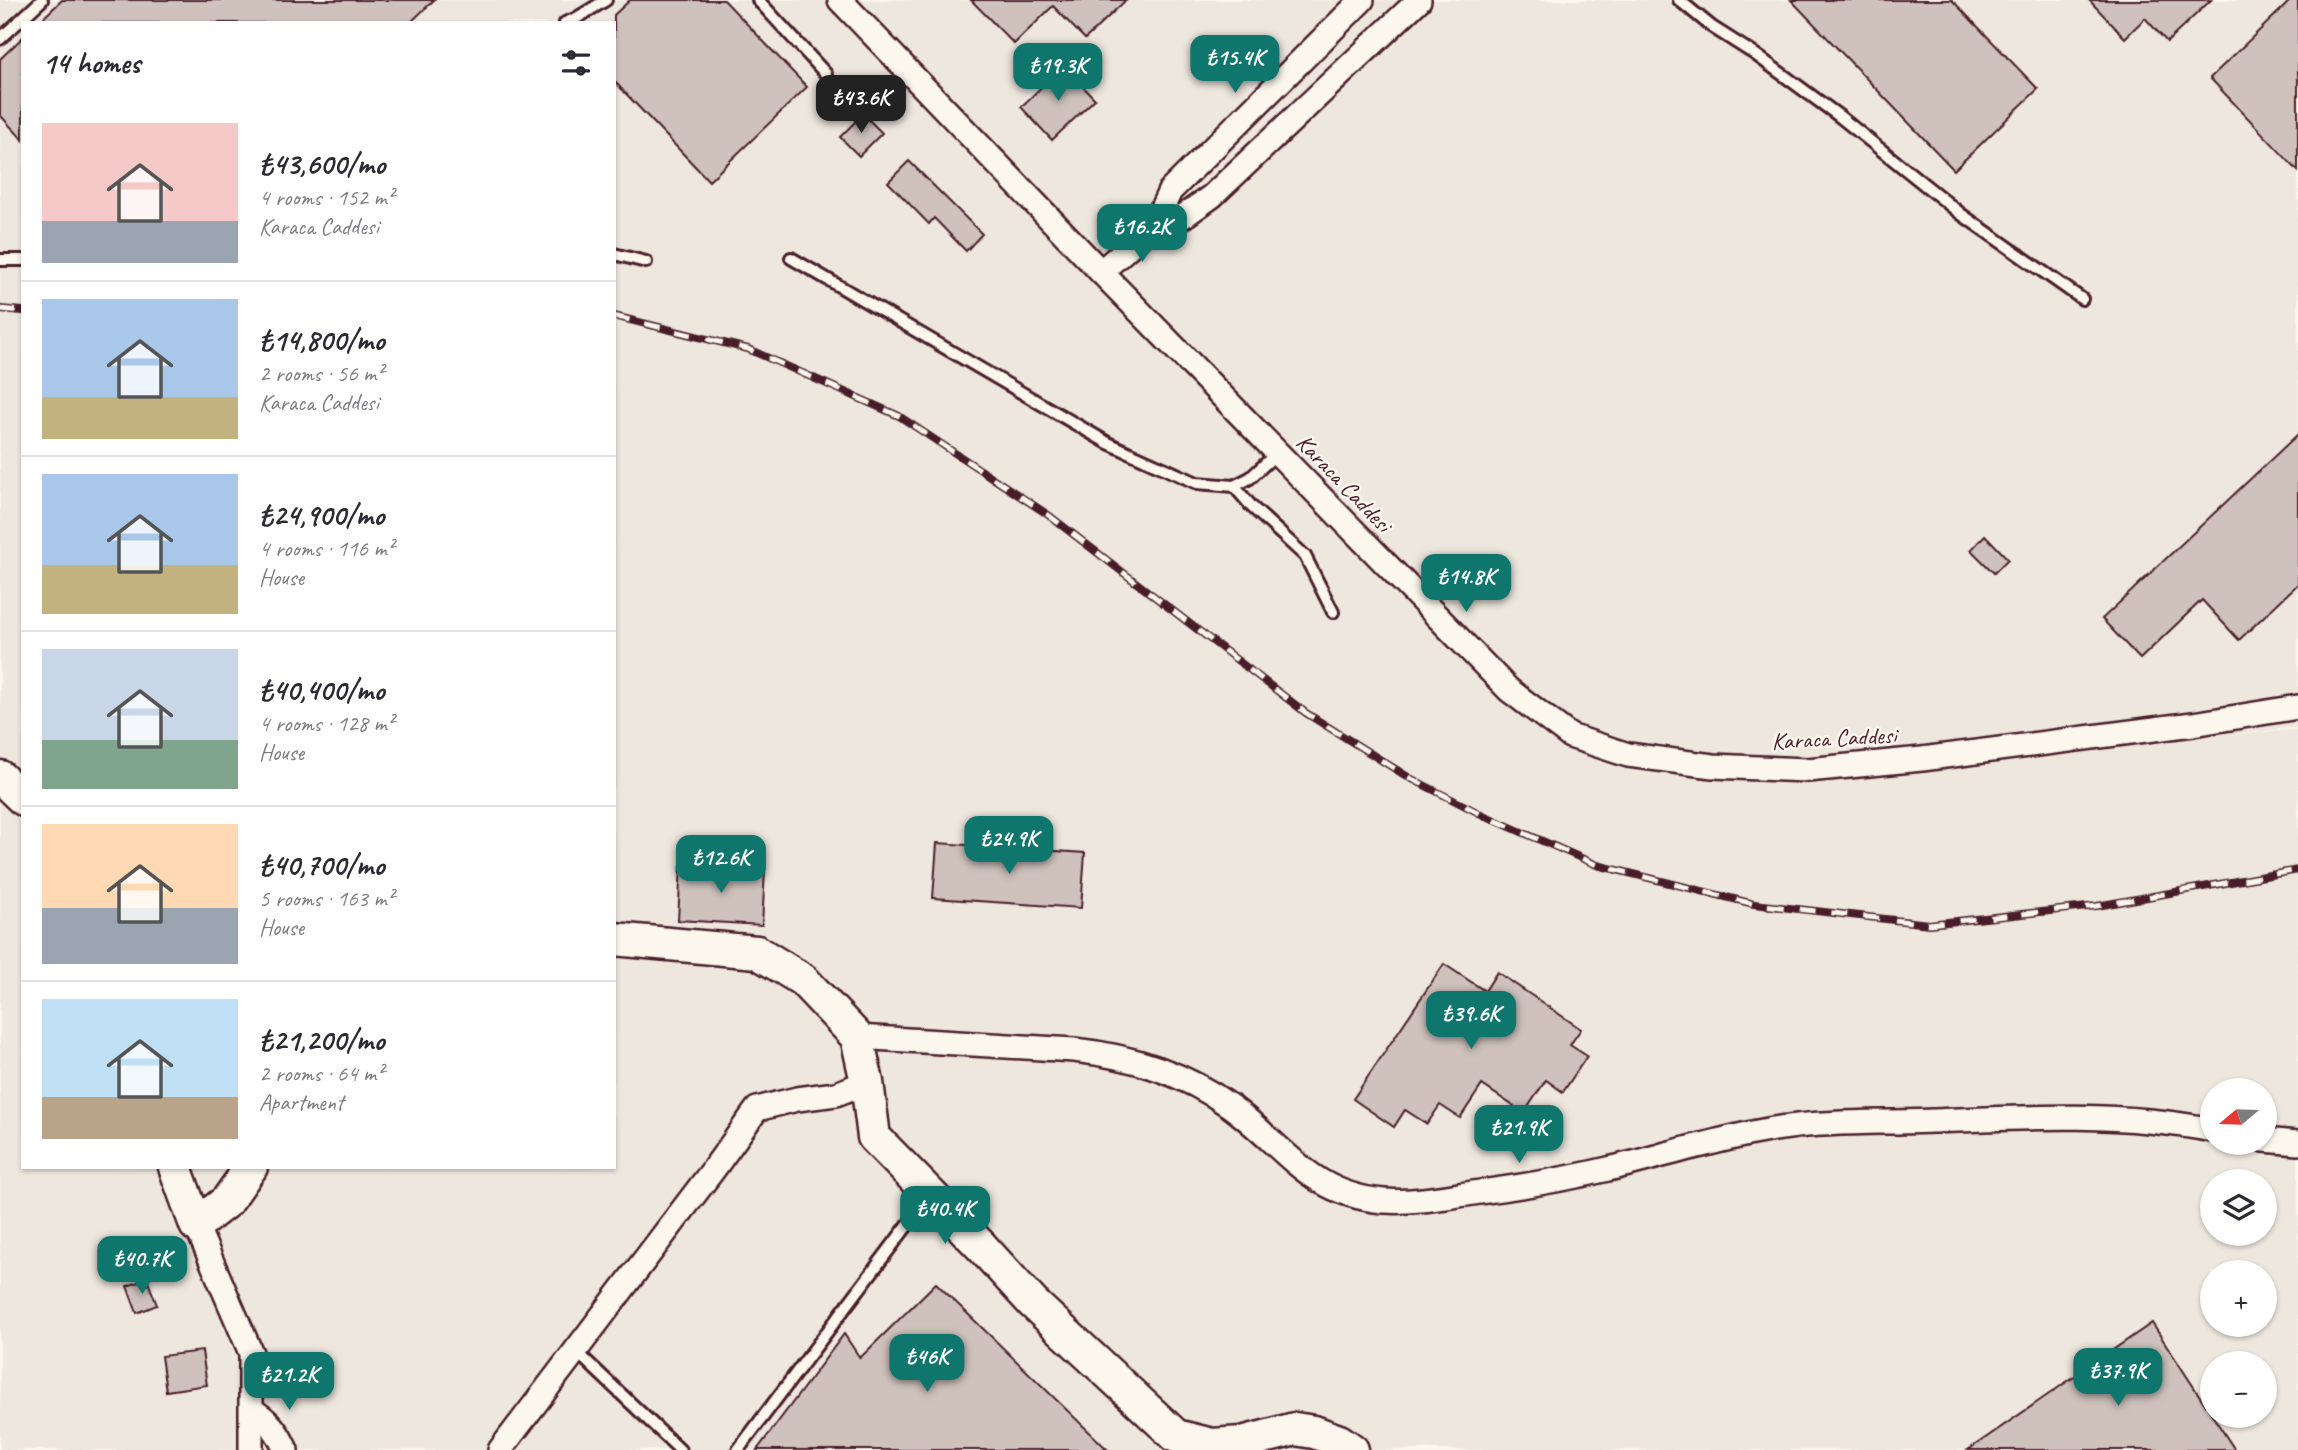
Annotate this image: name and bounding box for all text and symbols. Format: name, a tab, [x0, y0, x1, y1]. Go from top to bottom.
pin: ₺15.4K	[1178, 36, 1292, 95]
pin: ₺19.3K	[1001, 43, 1115, 103]
text: ₺15.4K	[1206, 43, 1264, 72]
text: 14 homes	[42, 44, 140, 82]
icon: filters	[557, 44, 595, 82]
text: ₺19.3K	[1029, 51, 1087, 80]
pin: ₺43.6K	[804, 76, 918, 135]
text: ₺43.6K	[832, 83, 890, 112]
text: ₺43,600/mo	[259, 145, 385, 183]
icon: home	[98, 151, 182, 235]
text: 4 rooms · 152 m²	[259, 183, 394, 212]
pin: ₺16.2K	[1085, 204, 1199, 264]
text: Karaca Caddesi	[259, 212, 379, 241]
text: ₺16.2K	[1113, 212, 1171, 241]
text: ₺14,800/mo	[259, 321, 384, 359]
icon: home	[98, 327, 182, 411]
text: 2 rooms · 56 m²	[259, 359, 383, 388]
text: Karaca Caddesi	[259, 388, 379, 417]
street label: Karaca Caddesi	[1290, 428, 1401, 541]
text: ₺24,900/mo	[259, 496, 384, 534]
icon: home	[98, 502, 182, 586]
text: 4 rooms · 116 m²	[259, 534, 394, 563]
pin: ₺14.8K	[1409, 554, 1523, 614]
text: ₺14.8K	[1437, 562, 1495, 591]
text: House	[259, 563, 304, 592]
text: ₺40,400/mo	[259, 671, 384, 709]
icon: home	[98, 677, 182, 761]
text: 4 rooms · 128 m²	[259, 709, 394, 738]
street label: Karaca Caddesi	[1771, 720, 1901, 756]
text: House	[259, 738, 304, 767]
pin: ₺24.9K	[952, 816, 1066, 876]
text: ₺24.9K	[980, 824, 1038, 853]
pin: ₺12.6K	[664, 836, 778, 895]
text: ₺12.6K	[692, 843, 750, 872]
text: ₺40,700/mo	[259, 846, 384, 884]
icon: home	[98, 852, 182, 936]
text: 5 rooms · 163 m²	[259, 884, 394, 913]
text: House	[259, 913, 304, 942]
pin: ₺39.6K	[1414, 992, 1528, 1051]
text: ₺39.6K	[1442, 999, 1500, 1028]
text: ₺21,200/mo	[259, 1021, 384, 1059]
icon: home	[98, 1027, 182, 1111]
text: 2 rooms · 64 m²	[259, 1059, 383, 1088]
north arrow	[2200, 1078, 2277, 1155]
map controls	[2200, 1078, 2277, 1428]
text: Apartment	[259, 1088, 344, 1117]
pin: ₺21.9K	[1462, 1106, 1576, 1165]
text: ₺21.9K	[1490, 1113, 1548, 1142]
button: layers	[2200, 1169, 2277, 1246]
pin: ₺40.4K	[888, 1186, 1002, 1246]
text: ₺40.4K	[916, 1194, 974, 1223]
pin: ₺40.7K	[85, 1236, 199, 1296]
text: ₺40.7K	[113, 1244, 171, 1273]
button: +	[2200, 1260, 2277, 1337]
pin: ₺46K	[886, 1334, 968, 1394]
text: ₺46K	[905, 1342, 949, 1371]
pin: ₺37.9K	[2061, 1348, 2175, 1408]
button: −	[2200, 1351, 2277, 1428]
pin: ₺21.2K	[232, 1352, 346, 1412]
text: ₺37.9K	[2089, 1356, 2147, 1385]
text: ₺21.2K	[260, 1360, 318, 1389]

